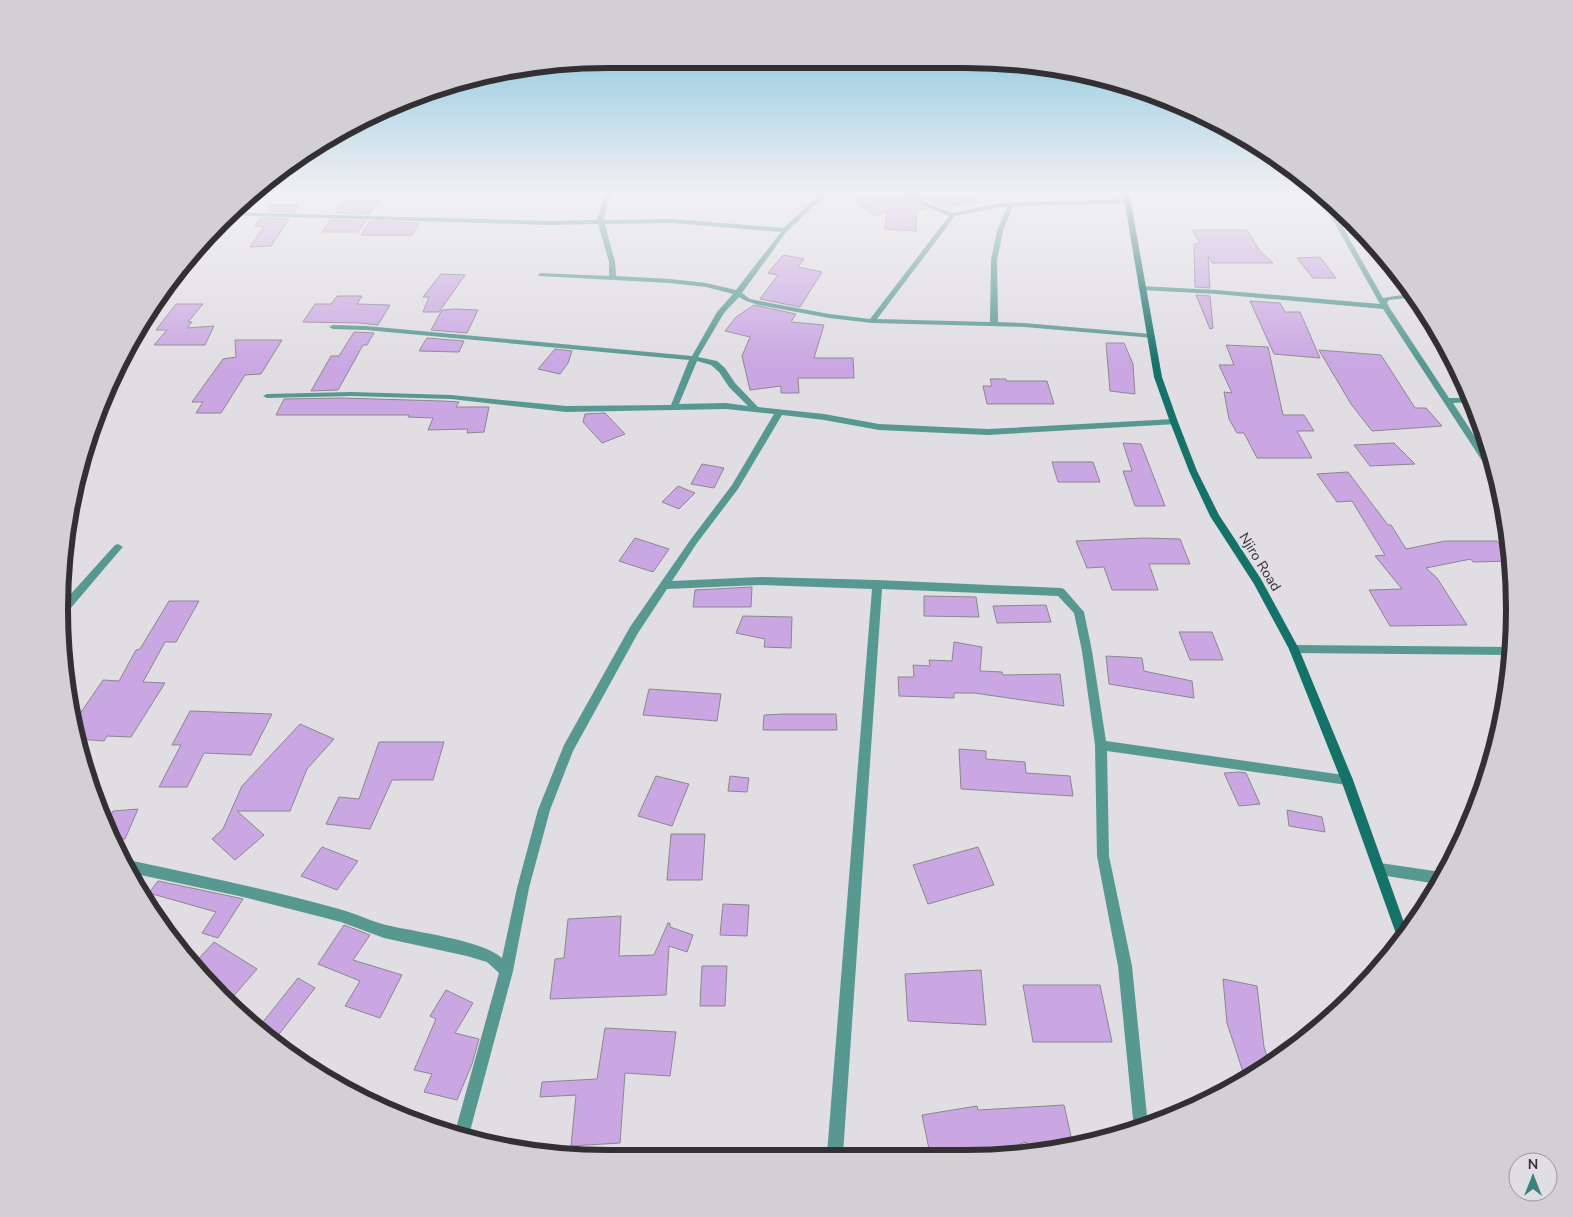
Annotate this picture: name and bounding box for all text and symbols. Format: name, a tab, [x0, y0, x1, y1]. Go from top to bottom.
street label: Njiro Road	[1235, 529, 1285, 595]
north arrow	[1508, 1152, 1558, 1202]
text: N	[1528, 1155, 1538, 1174]

